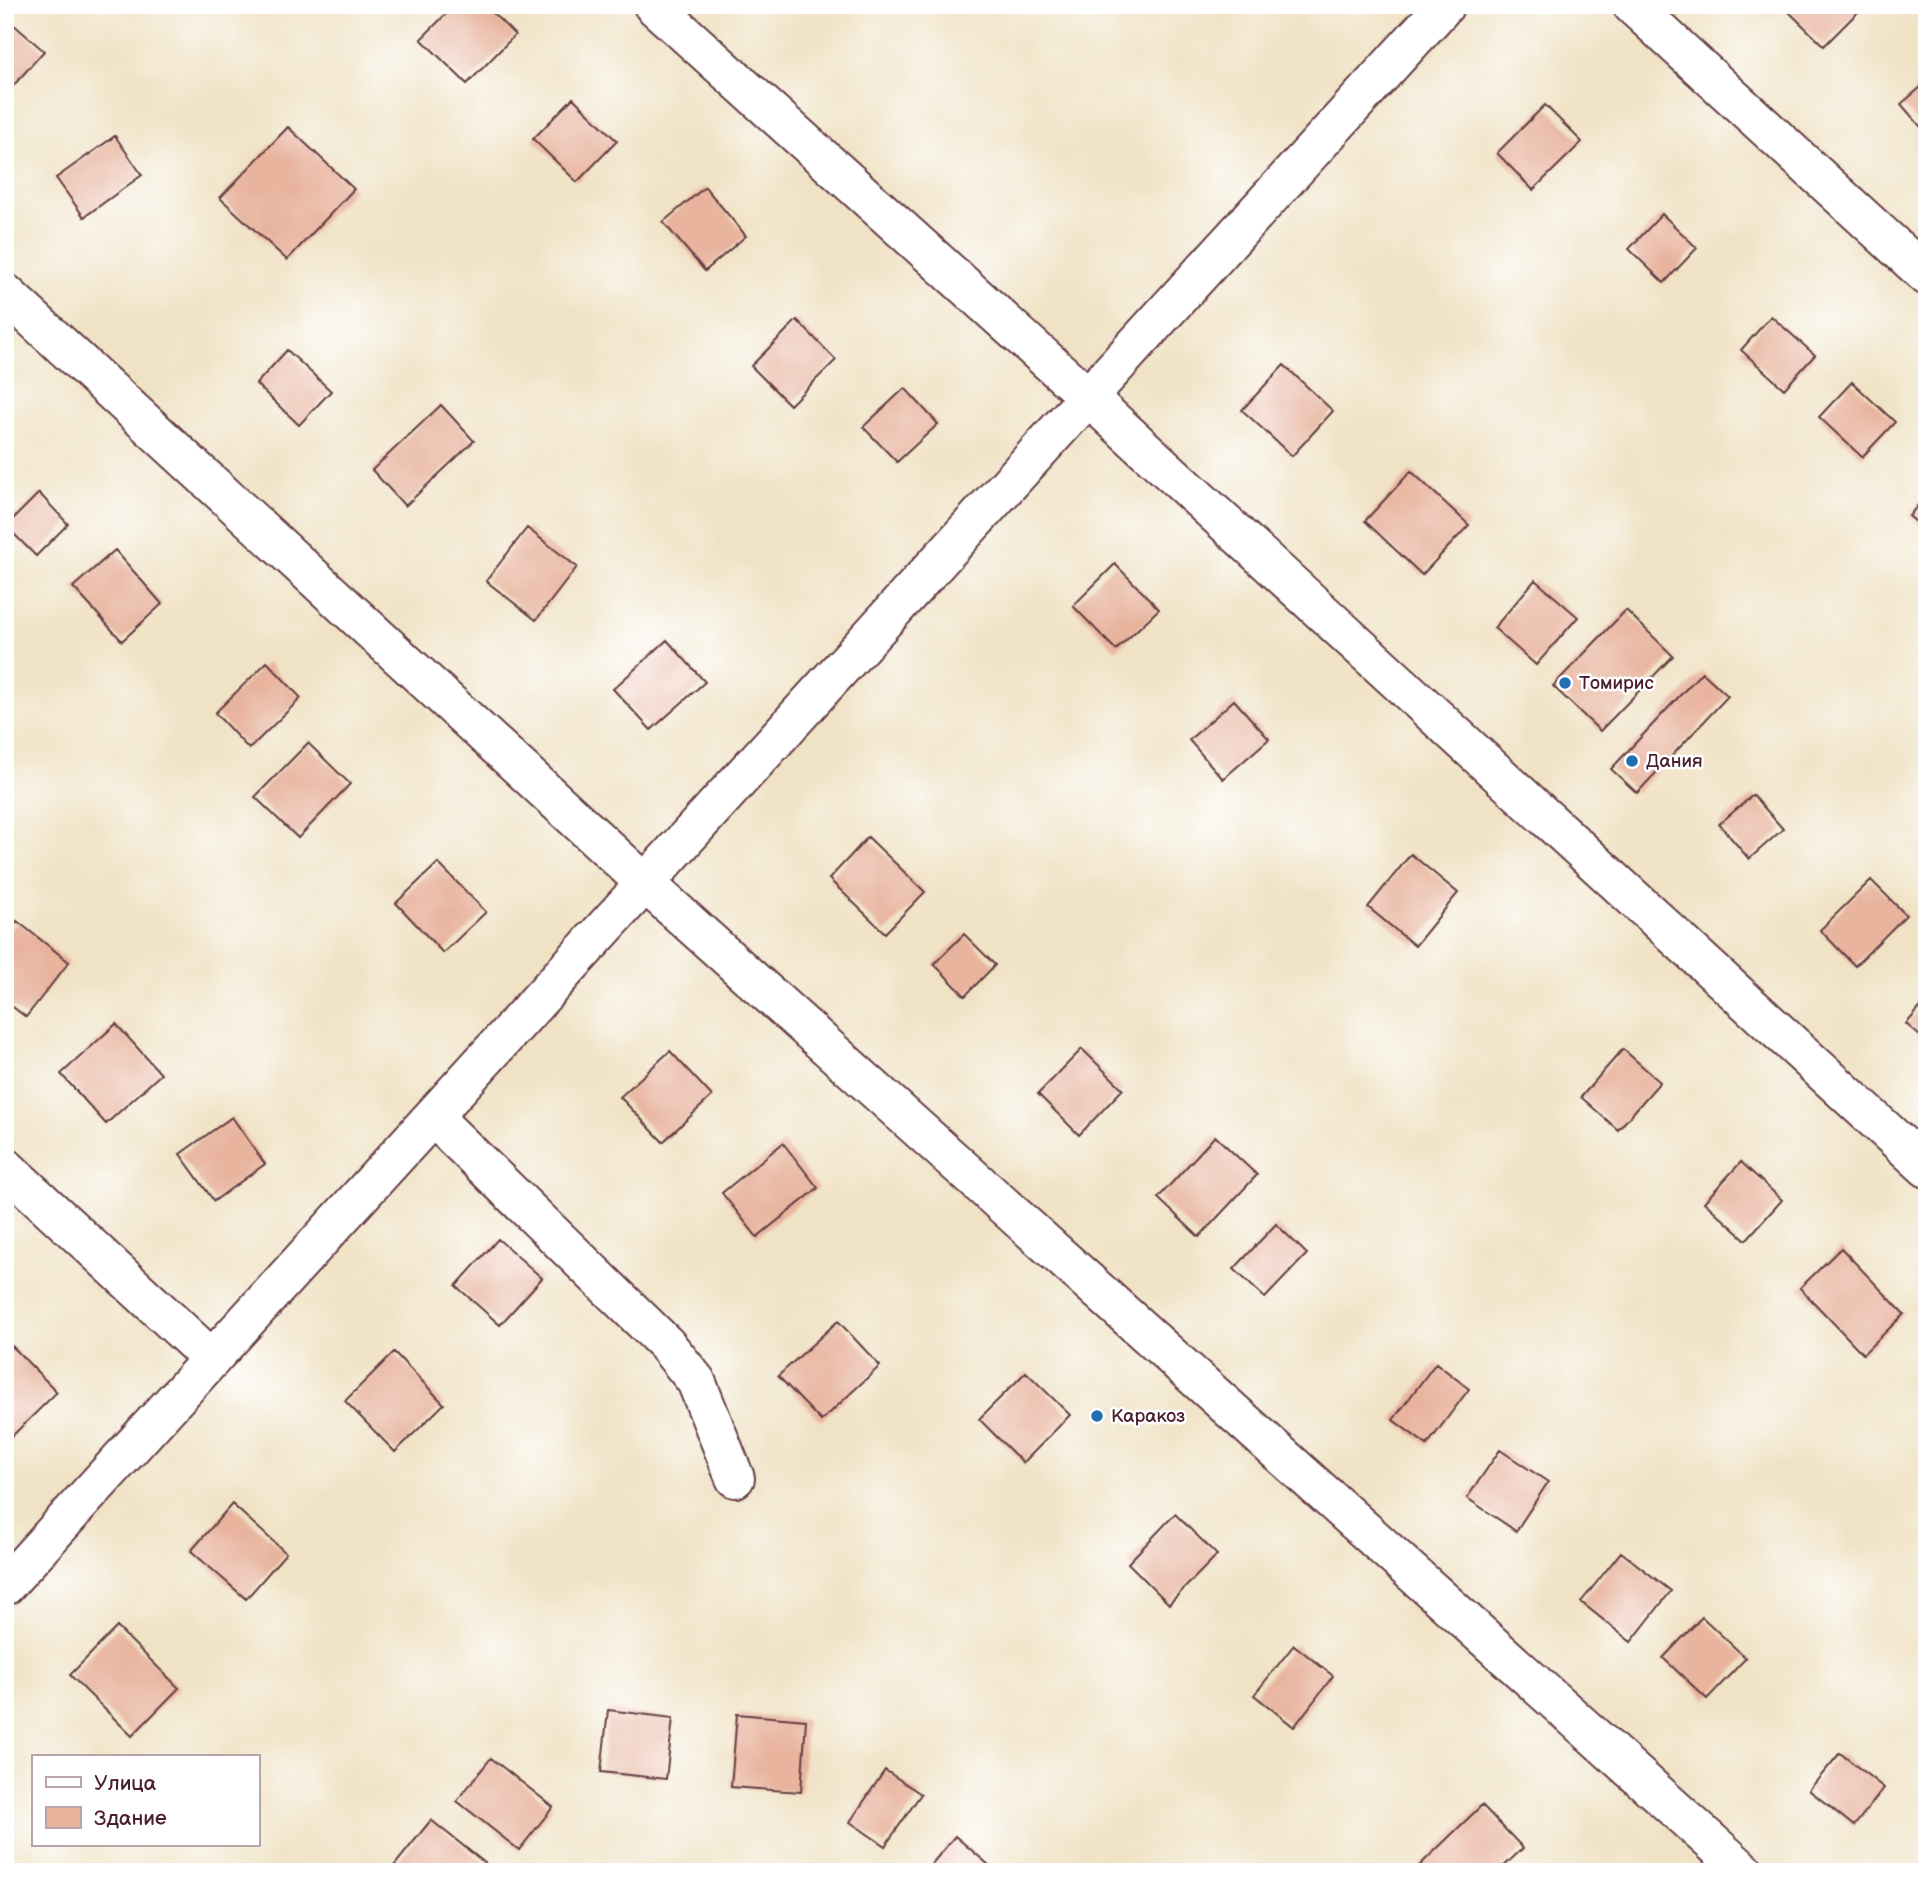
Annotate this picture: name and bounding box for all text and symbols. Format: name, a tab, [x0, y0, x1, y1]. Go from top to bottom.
place label: Томирис	[1579, 672, 1654, 695]
marker: Томирис	[1557, 675, 1573, 691]
place label: Дания	[1646, 750, 1703, 773]
marker: Дания	[1624, 753, 1640, 769]
place label: Каракоз	[1111, 1405, 1185, 1428]
marker: Каракоз	[1089, 1408, 1105, 1424]
legend	[32, 1755, 259, 1846]
text: Улица	[94, 1771, 157, 1796]
text: Здание	[94, 1806, 167, 1831]

